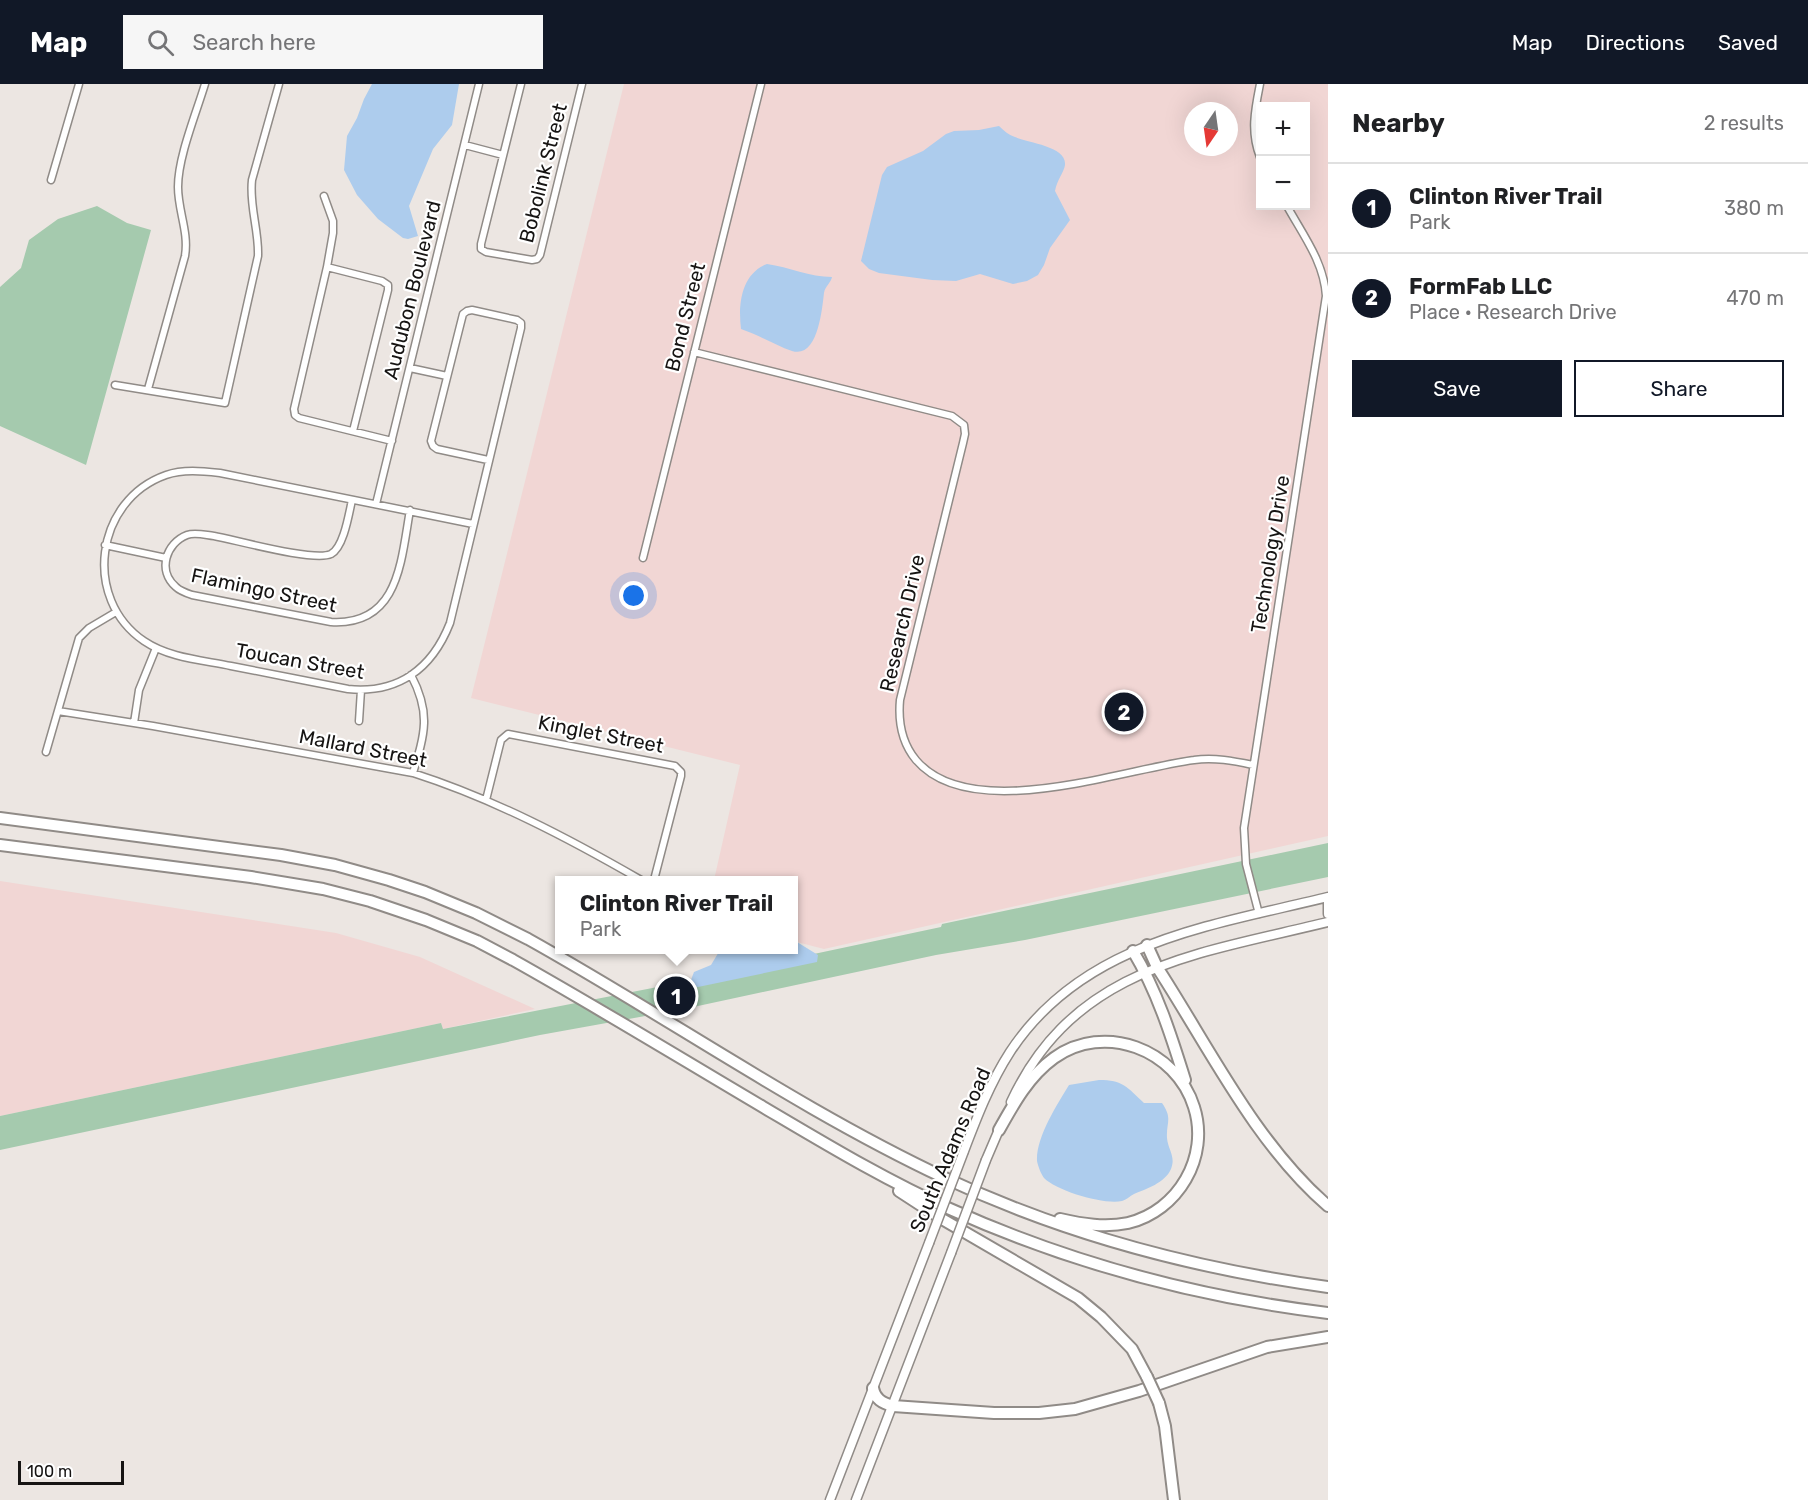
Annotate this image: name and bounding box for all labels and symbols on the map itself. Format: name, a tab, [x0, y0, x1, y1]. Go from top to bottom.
street label: Bobolink Street	[514, 101, 572, 245]
north arrow	[1184, 102, 1238, 156]
street label: Audubon Boulevard	[378, 198, 446, 382]
street label: Bond Street	[660, 260, 710, 374]
street label: Technology Drive	[1246, 473, 1294, 635]
street label: Research Drive	[875, 552, 929, 694]
street label: Flamingo Street	[189, 563, 339, 617]
your location	[619, 581, 648, 610]
street label: Toucan Street	[234, 638, 366, 684]
pin: 2	[1104, 690, 1144, 734]
street label: Kinglet Street	[536, 710, 666, 758]
street label: Mallard Street	[297, 724, 429, 772]
pin: 1	[656, 974, 696, 1018]
street label: South Adams Road	[904, 1064, 996, 1236]
scale bar	[18, 1458, 124, 1486]

